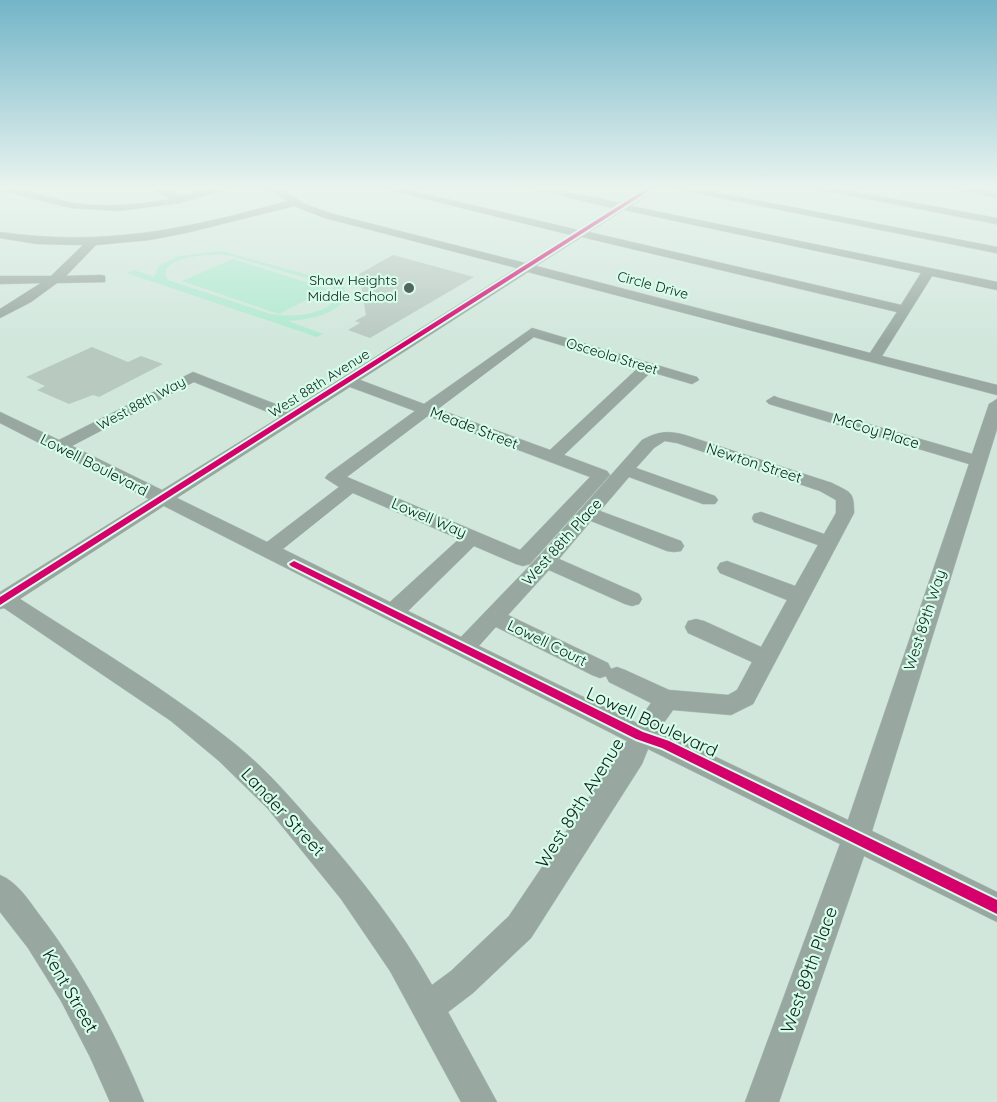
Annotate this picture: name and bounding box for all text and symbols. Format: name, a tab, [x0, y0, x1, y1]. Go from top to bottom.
street label: Circle Drive	[615, 267, 691, 303]
place label: Shaw Heights Middle School	[307, 271, 397, 305]
marker: Shaw Heights Middle School	[402, 281, 416, 295]
street label: Osceola Street	[564, 334, 660, 379]
street label: West 88th Avenue	[265, 345, 373, 421]
street label: West 88th Way	[94, 372, 188, 434]
street label: Meade Street	[428, 402, 521, 453]
street label: McCoy Place	[831, 408, 922, 453]
street label: Lowell Boulevard	[37, 429, 151, 500]
street label: Newton Street	[704, 438, 804, 487]
street label: Lowell Way	[389, 493, 470, 542]
street label: West 88th Place	[518, 494, 606, 589]
street label: West 89th Way	[899, 567, 950, 673]
street label: Lowell Court	[504, 615, 590, 670]
street label: Lowell Boulevard	[583, 681, 721, 762]
street label: West 89th Avenue	[530, 733, 629, 872]
street label: Lander Street	[236, 762, 330, 861]
street label: West 89th Place	[775, 903, 842, 1036]
street label: Kent Street	[37, 945, 104, 1037]

